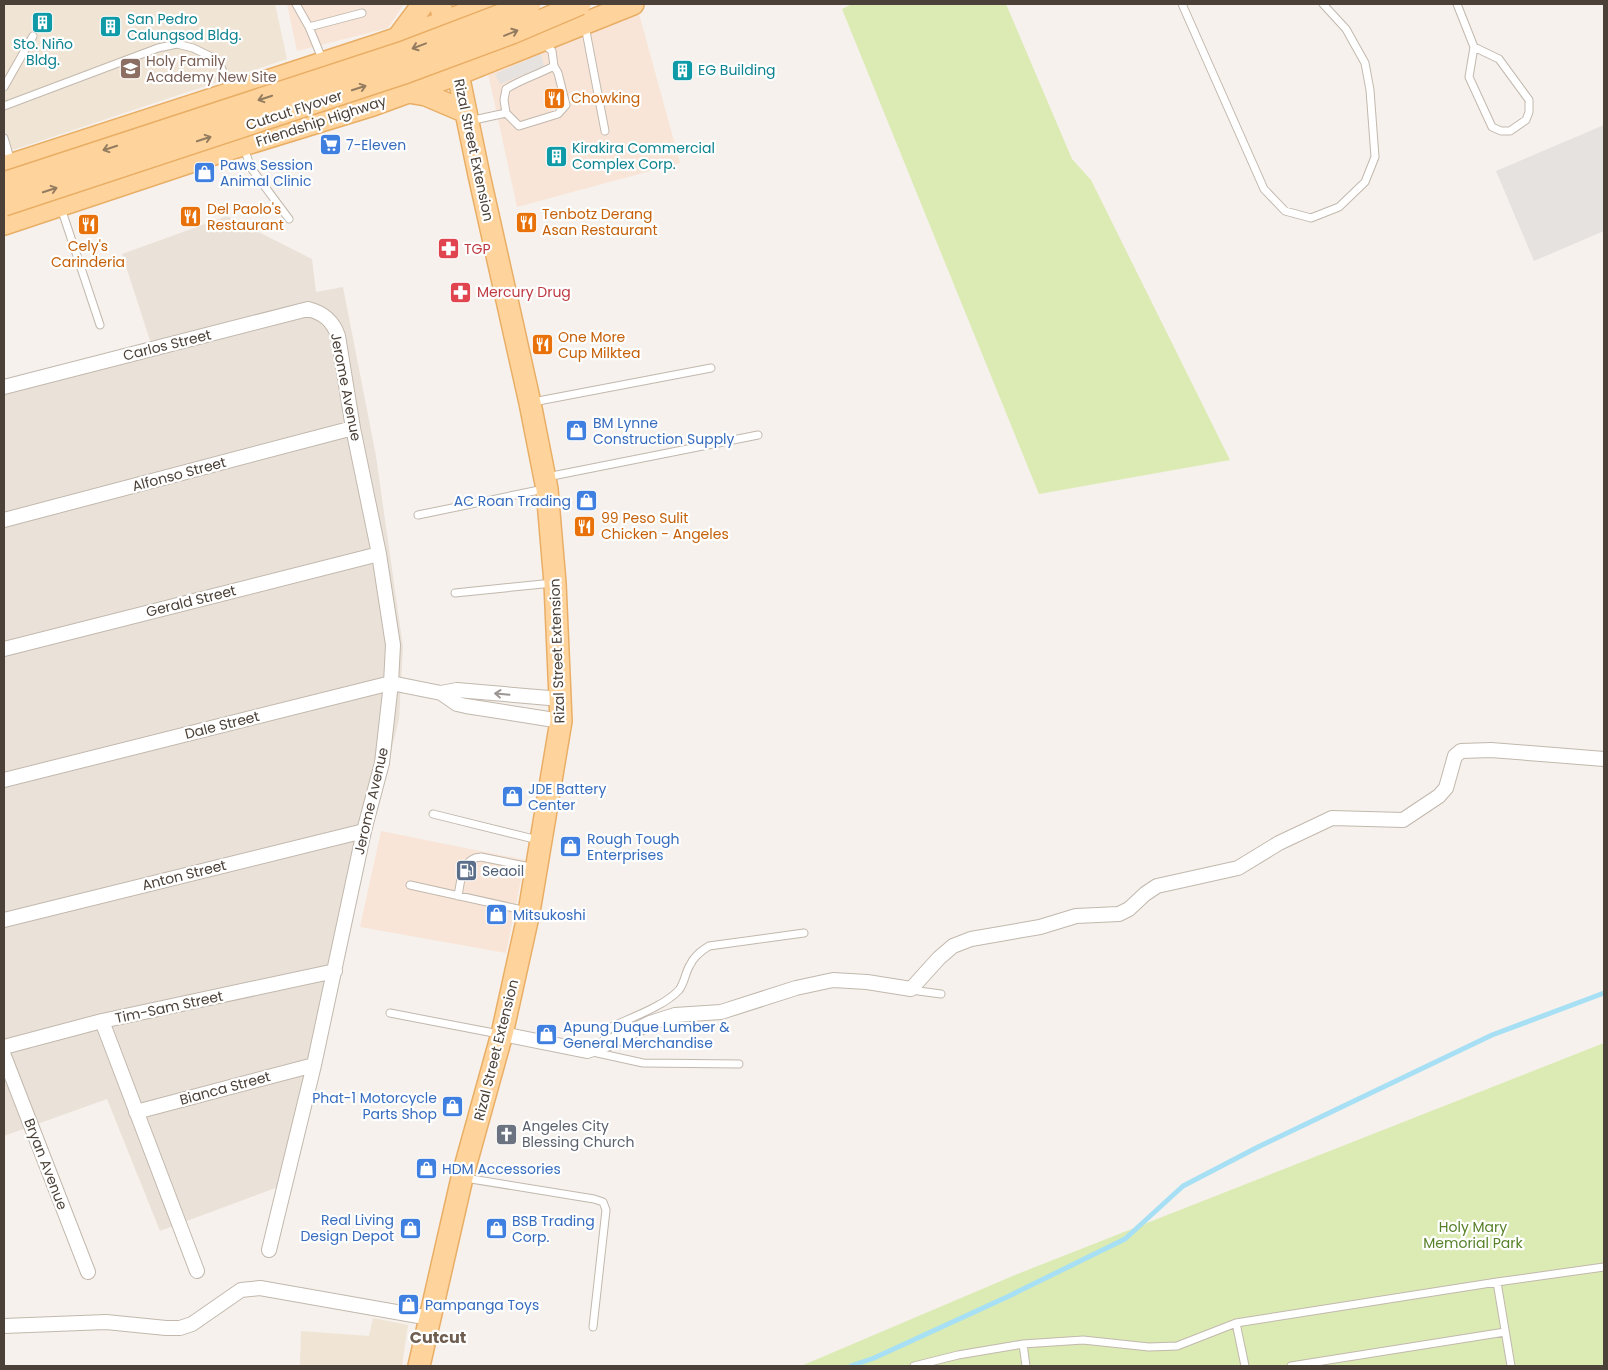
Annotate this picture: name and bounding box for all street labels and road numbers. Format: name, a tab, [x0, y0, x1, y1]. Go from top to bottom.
street label: Rizal Street Extension	[449, 77, 499, 223]
street label: Cutcut Flyover	[243, 85, 345, 135]
street label: Friendship Highway	[253, 90, 389, 152]
street label: Carlos Street	[121, 324, 213, 366]
street label: Jerome Avenue	[326, 331, 366, 443]
street label: Alfonso Street	[130, 452, 228, 496]
street label: Rizal Street Extension	[544, 578, 570, 724]
street label: Gerald Street	[144, 580, 238, 622]
street label: Dale Street	[183, 706, 261, 744]
street label: Jerome Avenue	[349, 745, 393, 857]
street label: Anton Street	[140, 855, 228, 895]
street label: Rizal Street Extension	[469, 977, 523, 1123]
street label: Tim-Sam Street	[113, 986, 225, 1028]
street label: Bianca Street	[177, 1066, 273, 1110]
street label: Bryan Avenue	[19, 1115, 73, 1213]

